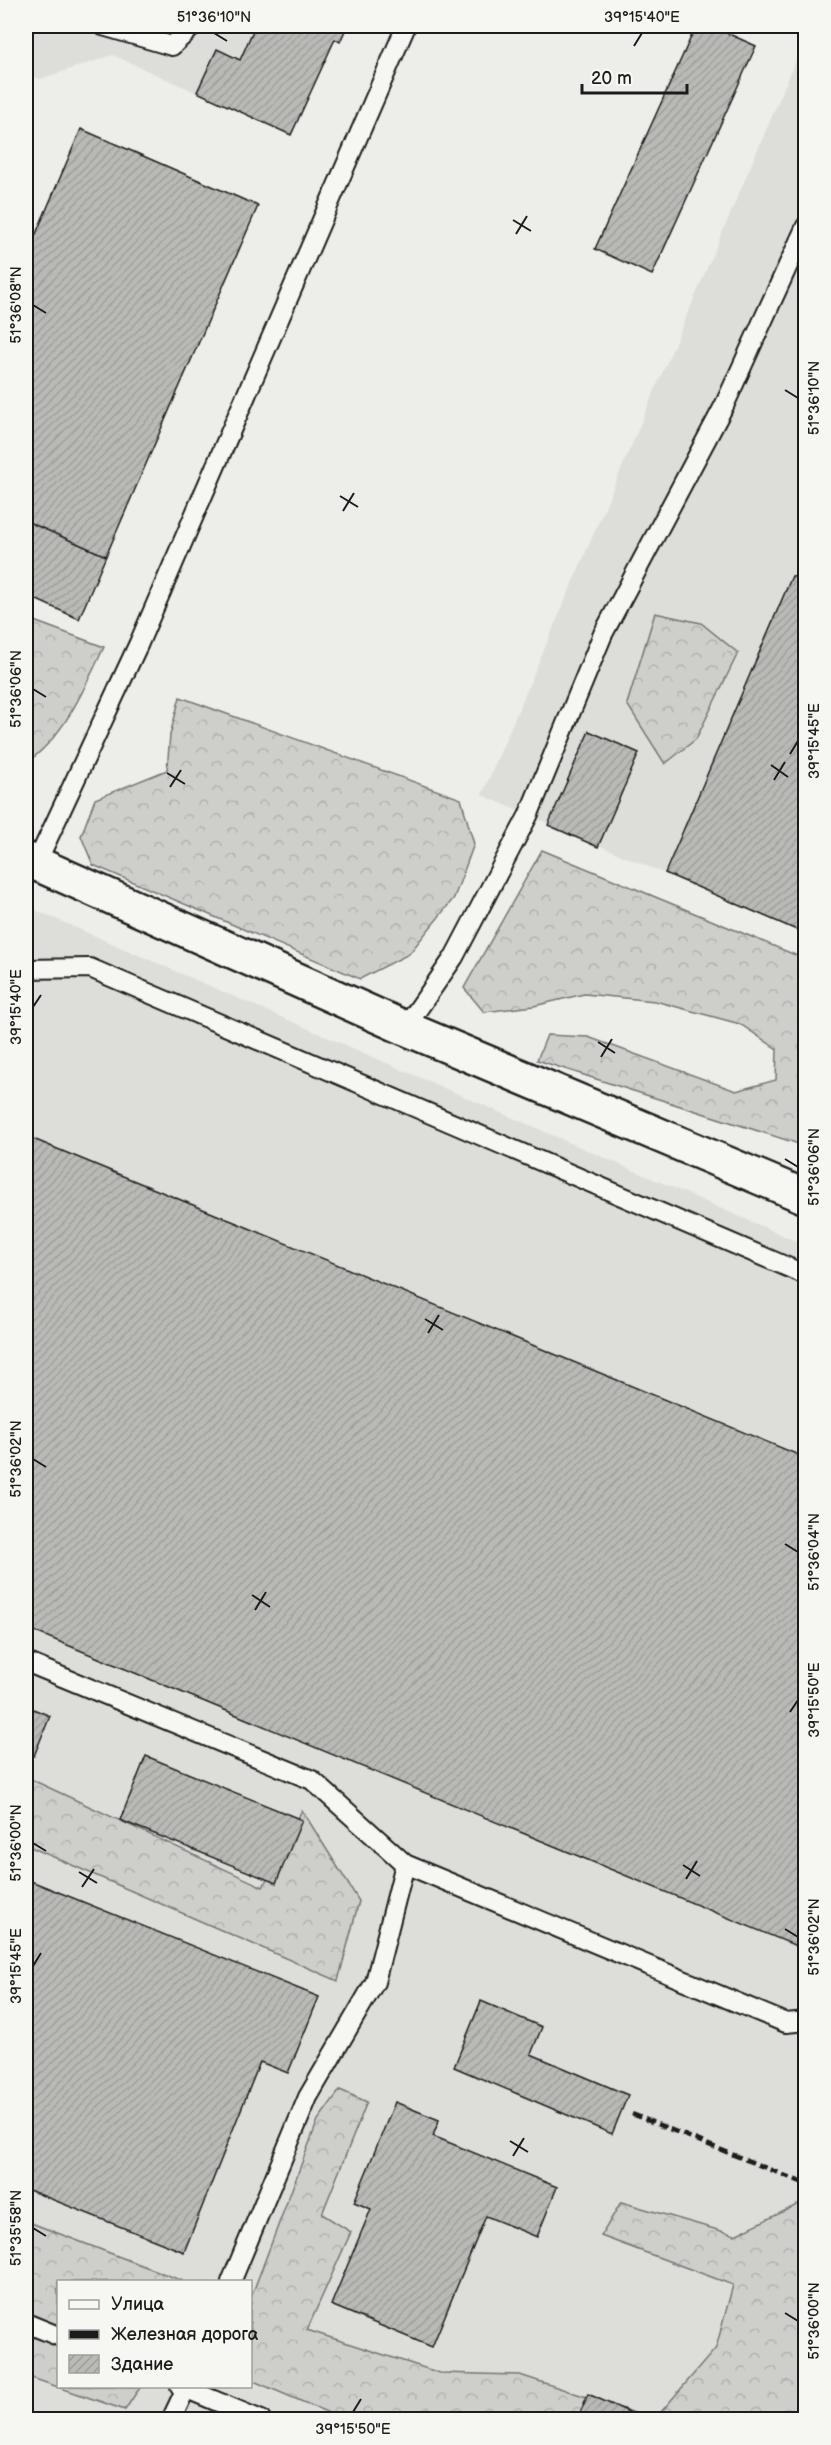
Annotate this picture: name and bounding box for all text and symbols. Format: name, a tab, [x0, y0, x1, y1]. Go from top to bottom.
text: 51°36'10"N	[177, 8, 251, 27]
text: 39°15'40"E	[604, 8, 680, 27]
scale bar	[582, 57, 687, 95]
text: 20 m	[591, 68, 632, 89]
text: 51°36'08"N	[7, 266, 26, 344]
text: 51°36'10"N	[805, 361, 824, 435]
text: 51°36'06"N	[7, 650, 26, 728]
text: 39°15'45"E	[805, 703, 824, 779]
text: 39°15'40"E	[7, 969, 26, 1045]
text: 51°36'06"N	[805, 1128, 824, 1206]
text: 51°36'02"N	[7, 1420, 26, 1498]
text: 51°36'04"N	[805, 1513, 824, 1591]
text: 39°15'50"E	[805, 1662, 824, 1738]
text: 51°36'00"N	[7, 1804, 26, 1882]
text: 51°36'02"N	[805, 1898, 824, 1976]
text: 39°15'45"E	[7, 1928, 26, 2004]
text: 51°35'58"N	[7, 2190, 26, 2266]
legend	[57, 2280, 252, 2388]
text: 51°36'00"N	[805, 2282, 824, 2360]
text: Улица	[111, 2294, 165, 2315]
text: Железная дорога	[111, 2324, 259, 2345]
text: Здание	[111, 2354, 173, 2375]
text: 39°15'50"E	[315, 2420, 391, 2439]

